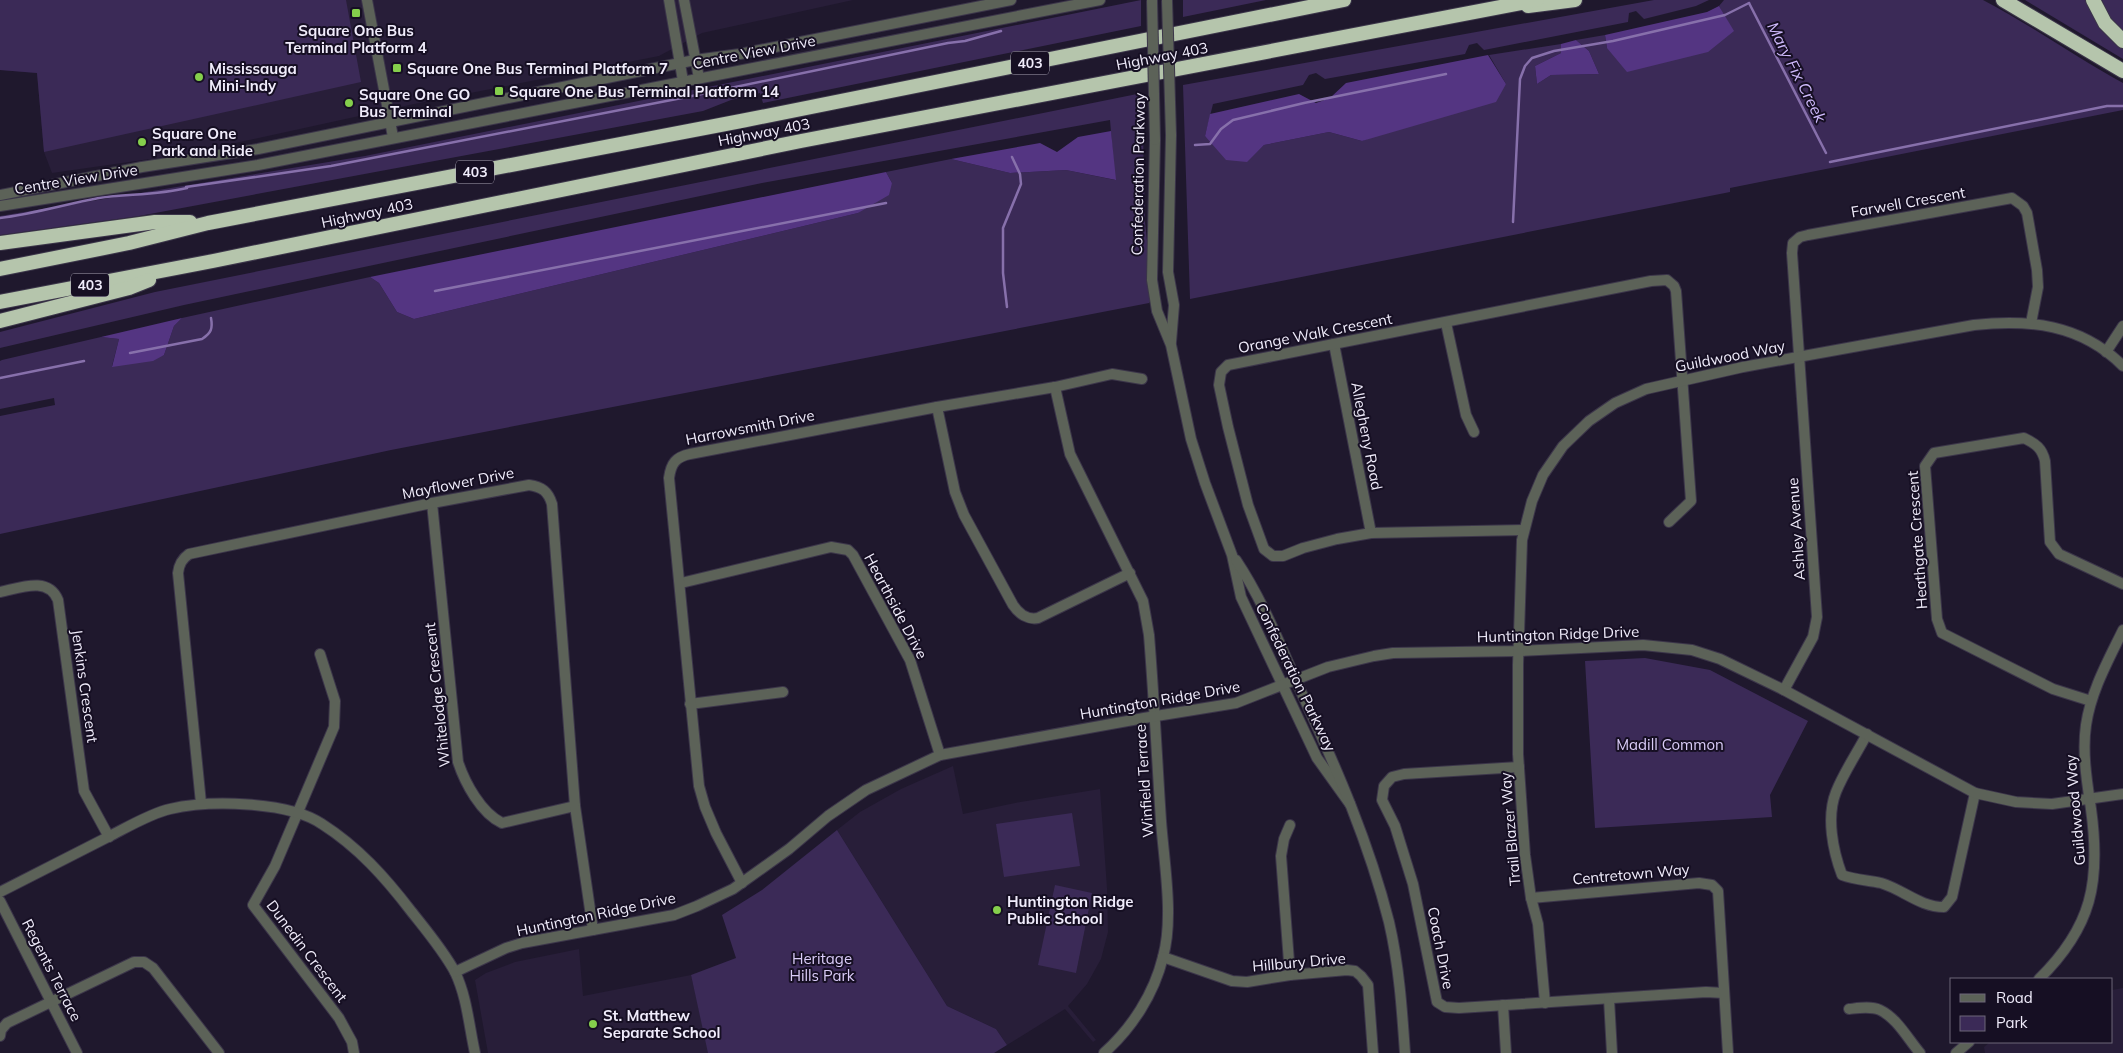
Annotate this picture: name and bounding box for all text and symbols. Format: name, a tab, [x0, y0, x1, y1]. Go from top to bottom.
marker: Square One Bus Terminal Platform 4	[350, 7, 362, 19]
water label: Mary Fix Creek	[1763, 18, 1831, 126]
place label: Square One Bus Terminal Platform 4	[285, 21, 427, 57]
street label: Centre View Drive	[691, 31, 817, 73]
street label: Highway 403	[1114, 38, 1210, 74]
road number: 403	[1011, 52, 1049, 74]
place label: Mississauga Mini-Indy	[209, 59, 297, 95]
place label: Square One Bus Terminal Platform 7	[407, 59, 668, 78]
marker: Square One Bus Terminal Platform 7	[391, 62, 403, 74]
marker: Mississauga Mini-Indy	[193, 71, 205, 83]
place label: Square One Bus Terminal Platform 14	[509, 82, 779, 101]
place label: Square One GO Bus Terminal	[359, 85, 470, 121]
marker: Square One Bus Terminal Platform 14	[493, 85, 505, 97]
street label: Confederation Parkway	[1127, 92, 1149, 256]
marker: Square One GO Bus Terminal	[343, 97, 355, 109]
street label: Highway 403	[716, 114, 812, 150]
place label: Square One Park and Ride	[152, 124, 253, 160]
marker: Square One Park and Ride	[136, 136, 148, 148]
street label: Centre View Drive	[13, 160, 139, 198]
road number: 403	[456, 160, 494, 183]
street label: Farwell Crescent	[1849, 183, 1967, 221]
street label: Highway 403	[319, 194, 415, 232]
road number: 403	[71, 274, 109, 296]
street label: Orange Walk Crescent	[1236, 309, 1394, 357]
street label: Guildwood Way	[1673, 336, 1787, 376]
street label: Allegheny Road	[1347, 380, 1387, 492]
street label: Harrowsmith Drive	[684, 405, 816, 449]
street label: Mayflower Drive	[400, 463, 516, 503]
street label: Heathgate Crescent	[1903, 470, 1931, 610]
street label: Ashley Avenue	[1783, 477, 1809, 581]
street label: Hearthside Drive	[860, 550, 932, 662]
street label: Confederation Parkway	[1252, 600, 1340, 754]
street label: Whitelodge Crescent	[420, 622, 454, 768]
street label: Huntington Ridge Drive	[1477, 622, 1639, 646]
street label: Jenkins Crescent	[68, 628, 102, 744]
street label: Huntington Ridge Drive	[1078, 677, 1242, 723]
street label: Winfield Terrace	[1131, 724, 1157, 838]
park label: Madill Common	[1616, 735, 1724, 754]
street label: Guildwood Way	[2061, 754, 2089, 866]
street label: Trail Blazer Way	[1496, 771, 1524, 887]
street label: Centretown Way	[1572, 859, 1690, 889]
street label: Huntington Ridge Drive	[515, 888, 677, 940]
place label: Huntington Ridge Public School	[1007, 892, 1134, 928]
street label: Dunedin Crescent	[262, 896, 352, 1006]
marker: Huntington Ridge Public School	[991, 904, 1003, 916]
street label: Coach Drive	[1424, 905, 1458, 991]
street label: Regents Terrace	[18, 916, 86, 1024]
street label: Hillbury Drive	[1251, 948, 1347, 976]
park label: Heritage Hills Park	[789, 949, 855, 985]
legend	[1950, 978, 2113, 1043]
text: Road	[1996, 988, 2033, 1007]
place label: St. Matthew Separate School	[603, 1006, 721, 1042]
text: Park	[1996, 1013, 2028, 1032]
marker: St. Matthew Separate School	[587, 1018, 599, 1030]

